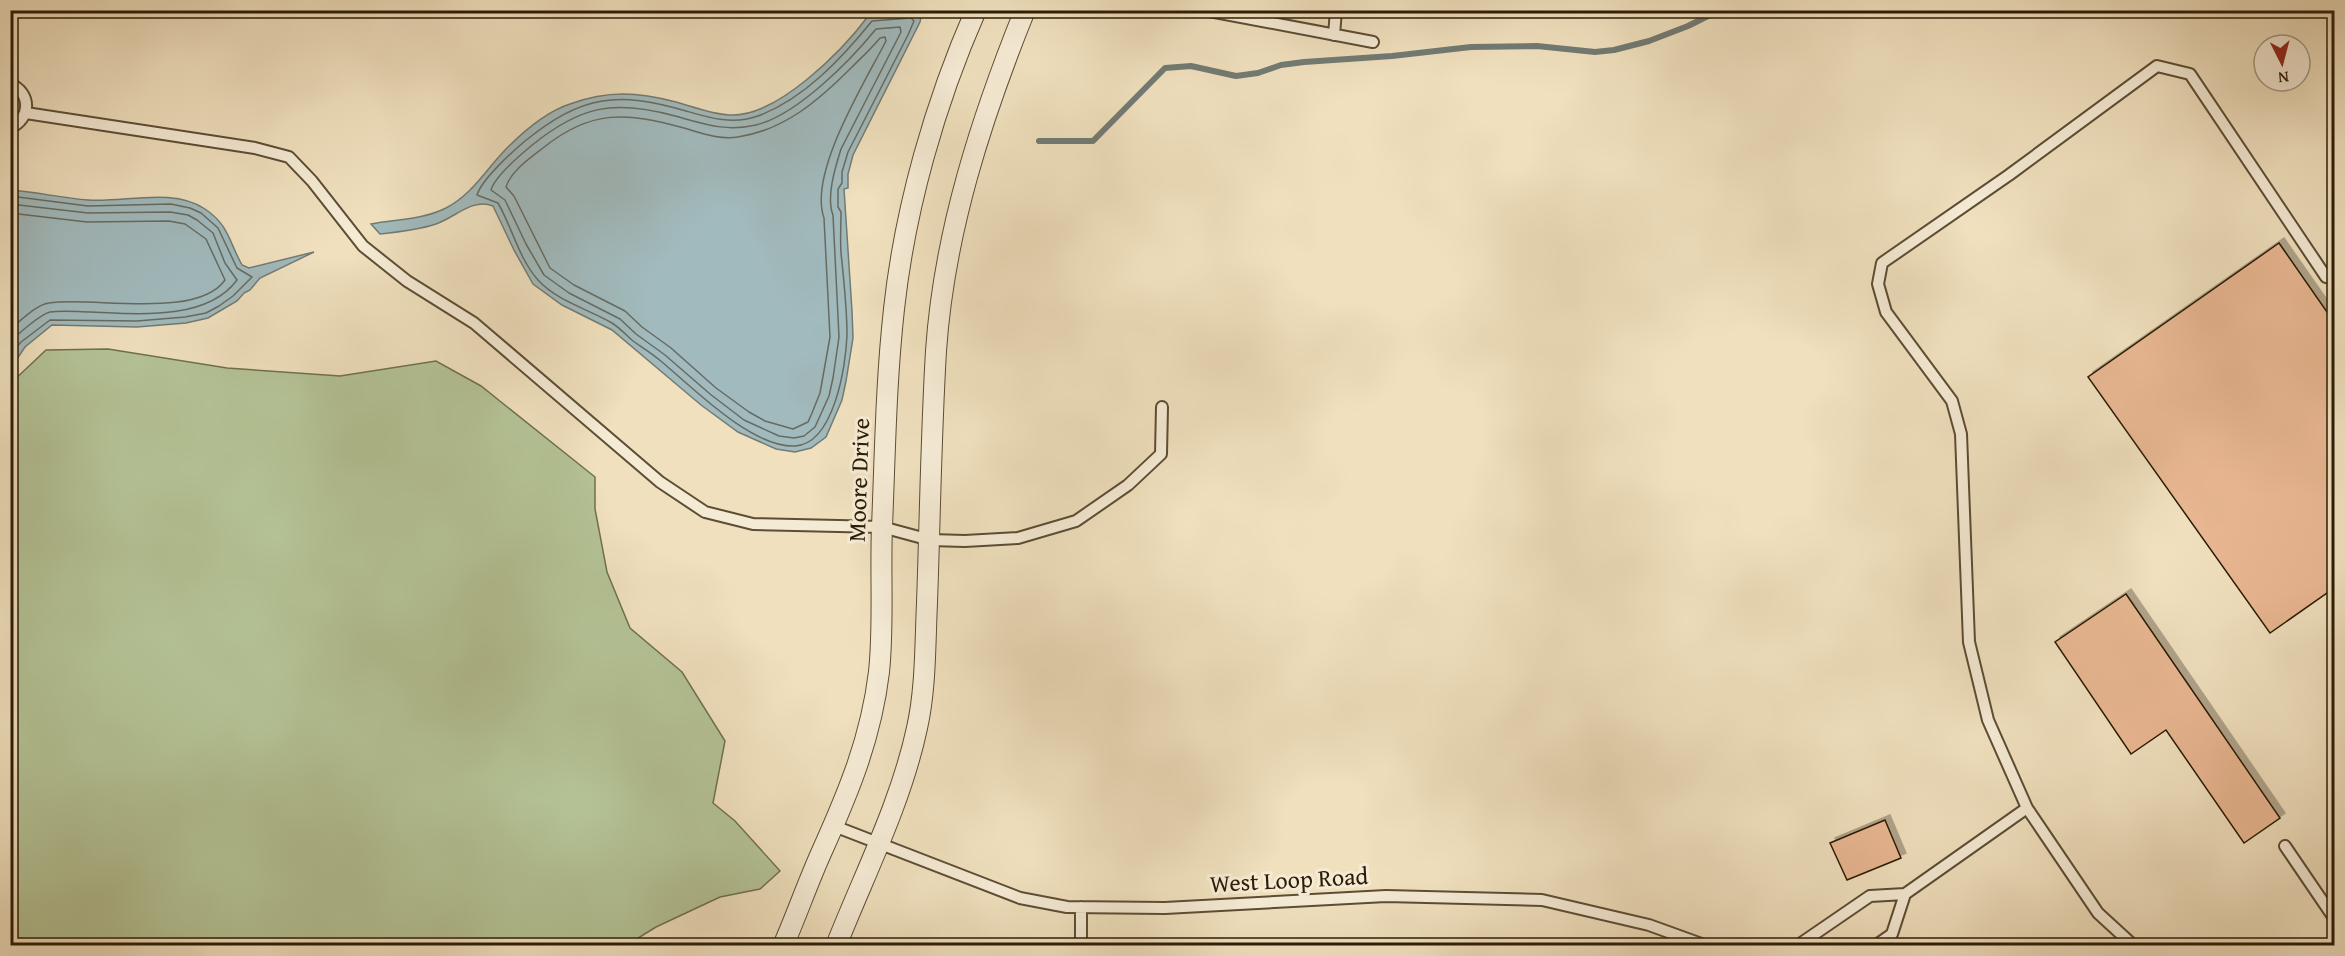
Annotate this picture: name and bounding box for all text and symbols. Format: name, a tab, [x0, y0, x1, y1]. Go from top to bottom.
north arrow	[2252, 33, 2312, 93]
text: N	[2277, 65, 2290, 90]
street label: Moore Drive	[839, 417, 878, 543]
street label: West Loop Road	[1209, 858, 1369, 901]

